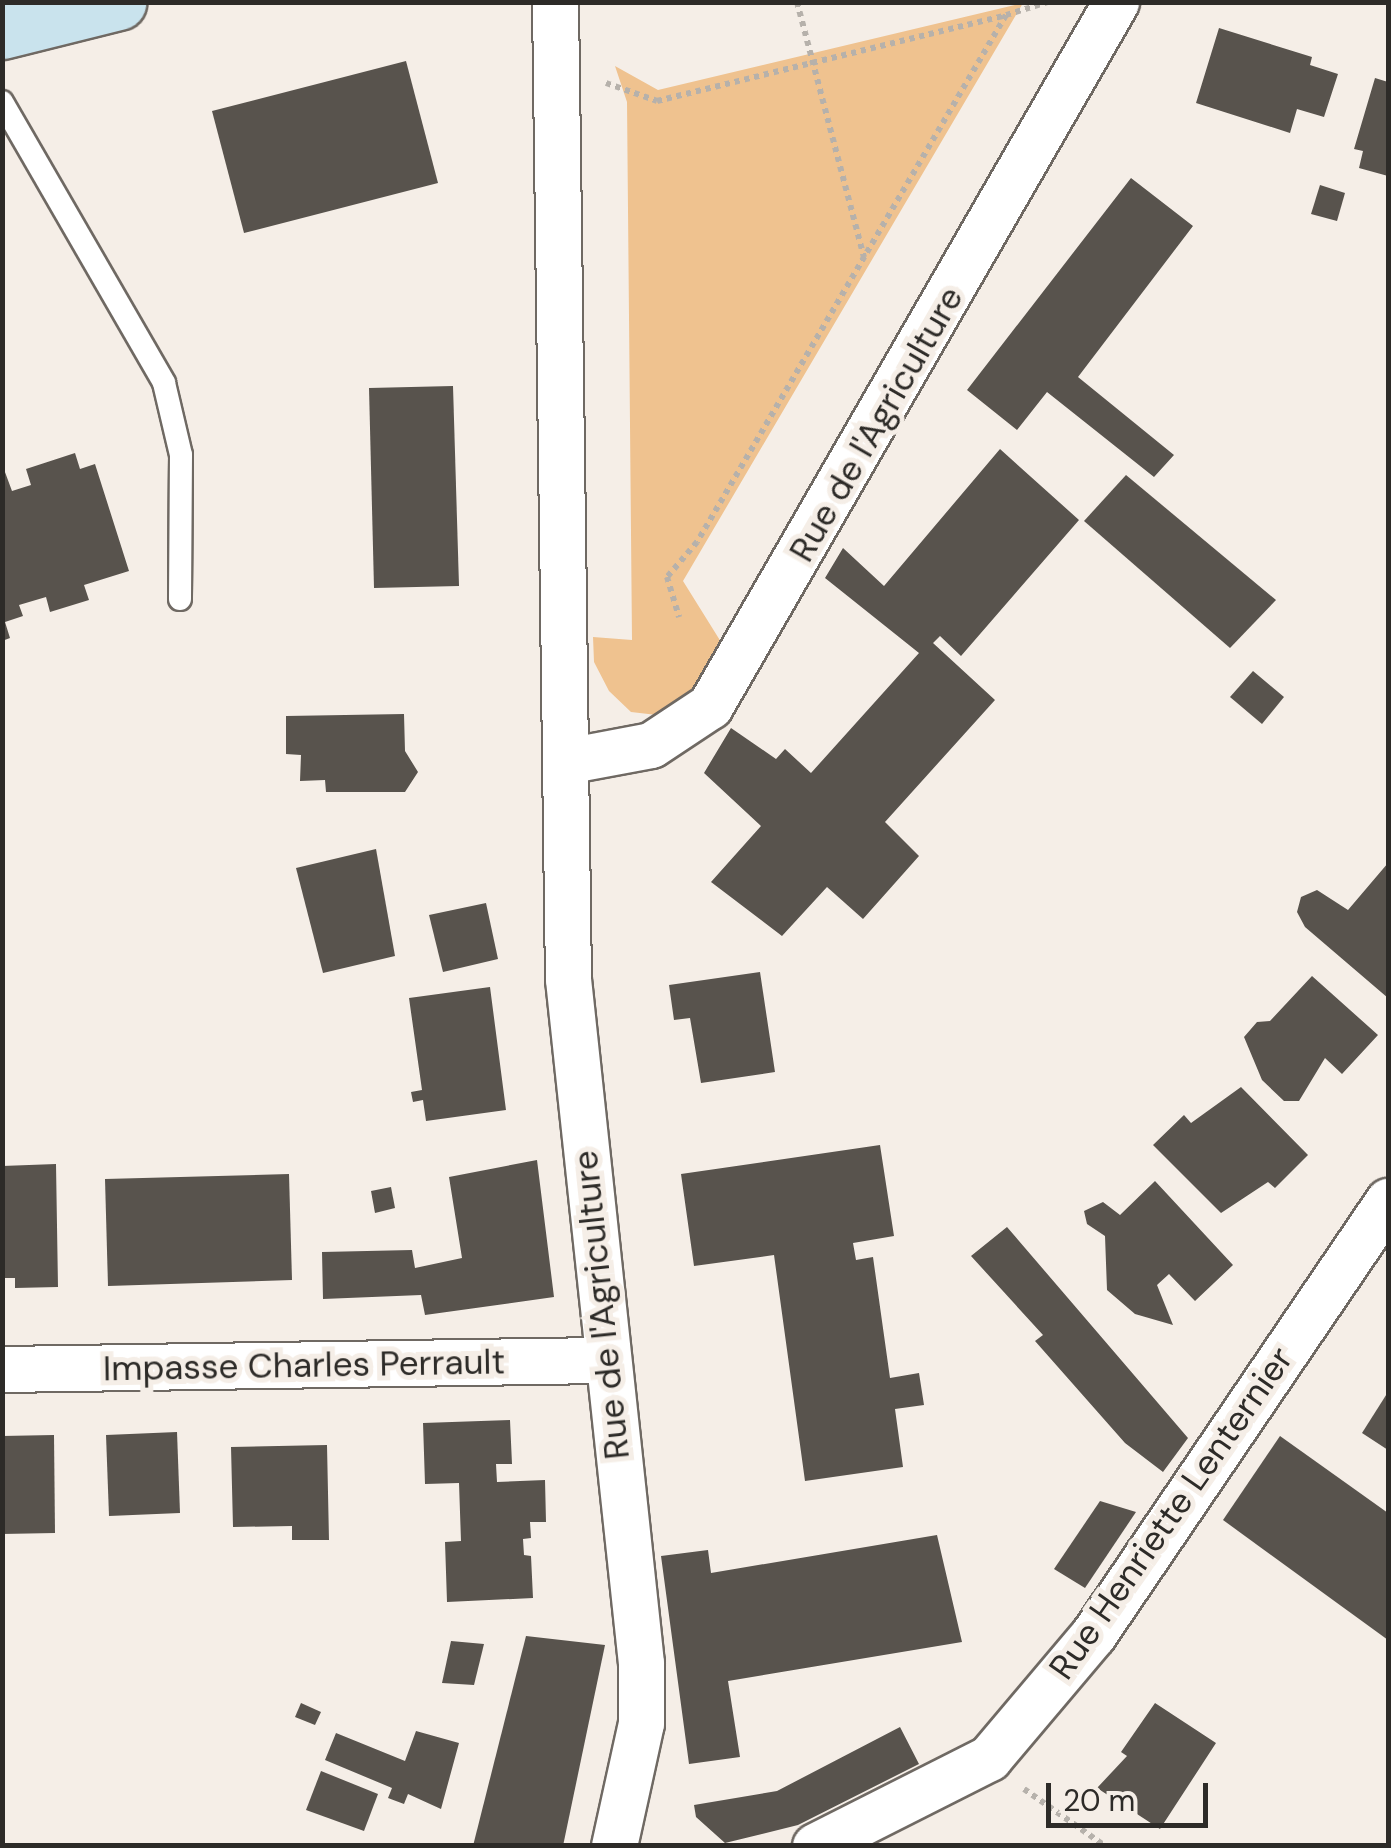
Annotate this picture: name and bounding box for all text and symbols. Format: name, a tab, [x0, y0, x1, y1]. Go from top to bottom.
street label: Rue de l'Agriculture	[780, 279, 972, 569]
street label: Rue de l'Agriculture	[564, 1148, 638, 1462]
street label: Rue Henriette Lenternier	[1040, 1339, 1302, 1687]
street label: Impasse Charles Perrault	[103, 1340, 505, 1390]
scale bar	[1051, 1763, 1214, 1825]
text: 20 m	[1063, 1781, 1135, 1820]

